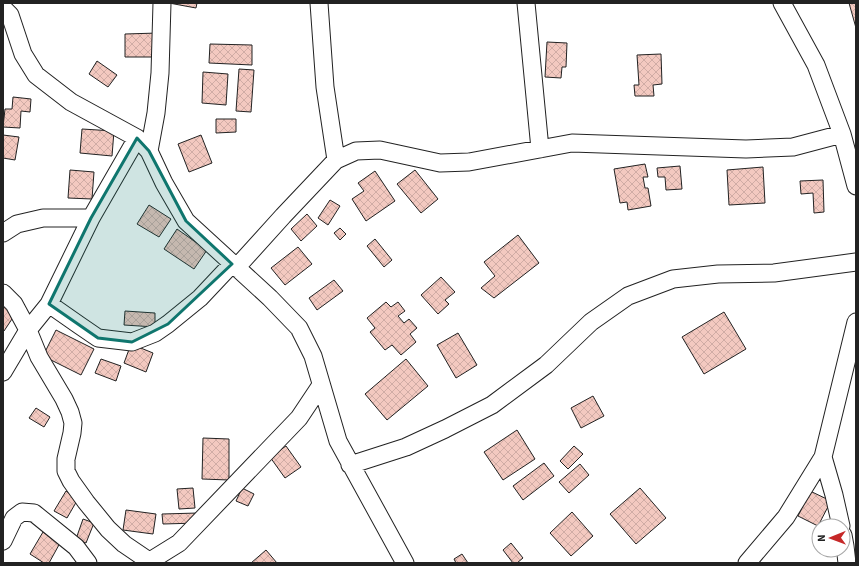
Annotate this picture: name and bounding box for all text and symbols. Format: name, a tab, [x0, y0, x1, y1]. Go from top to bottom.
north arrow	[811, 518, 851, 558]
text: N	[814, 534, 829, 542]

